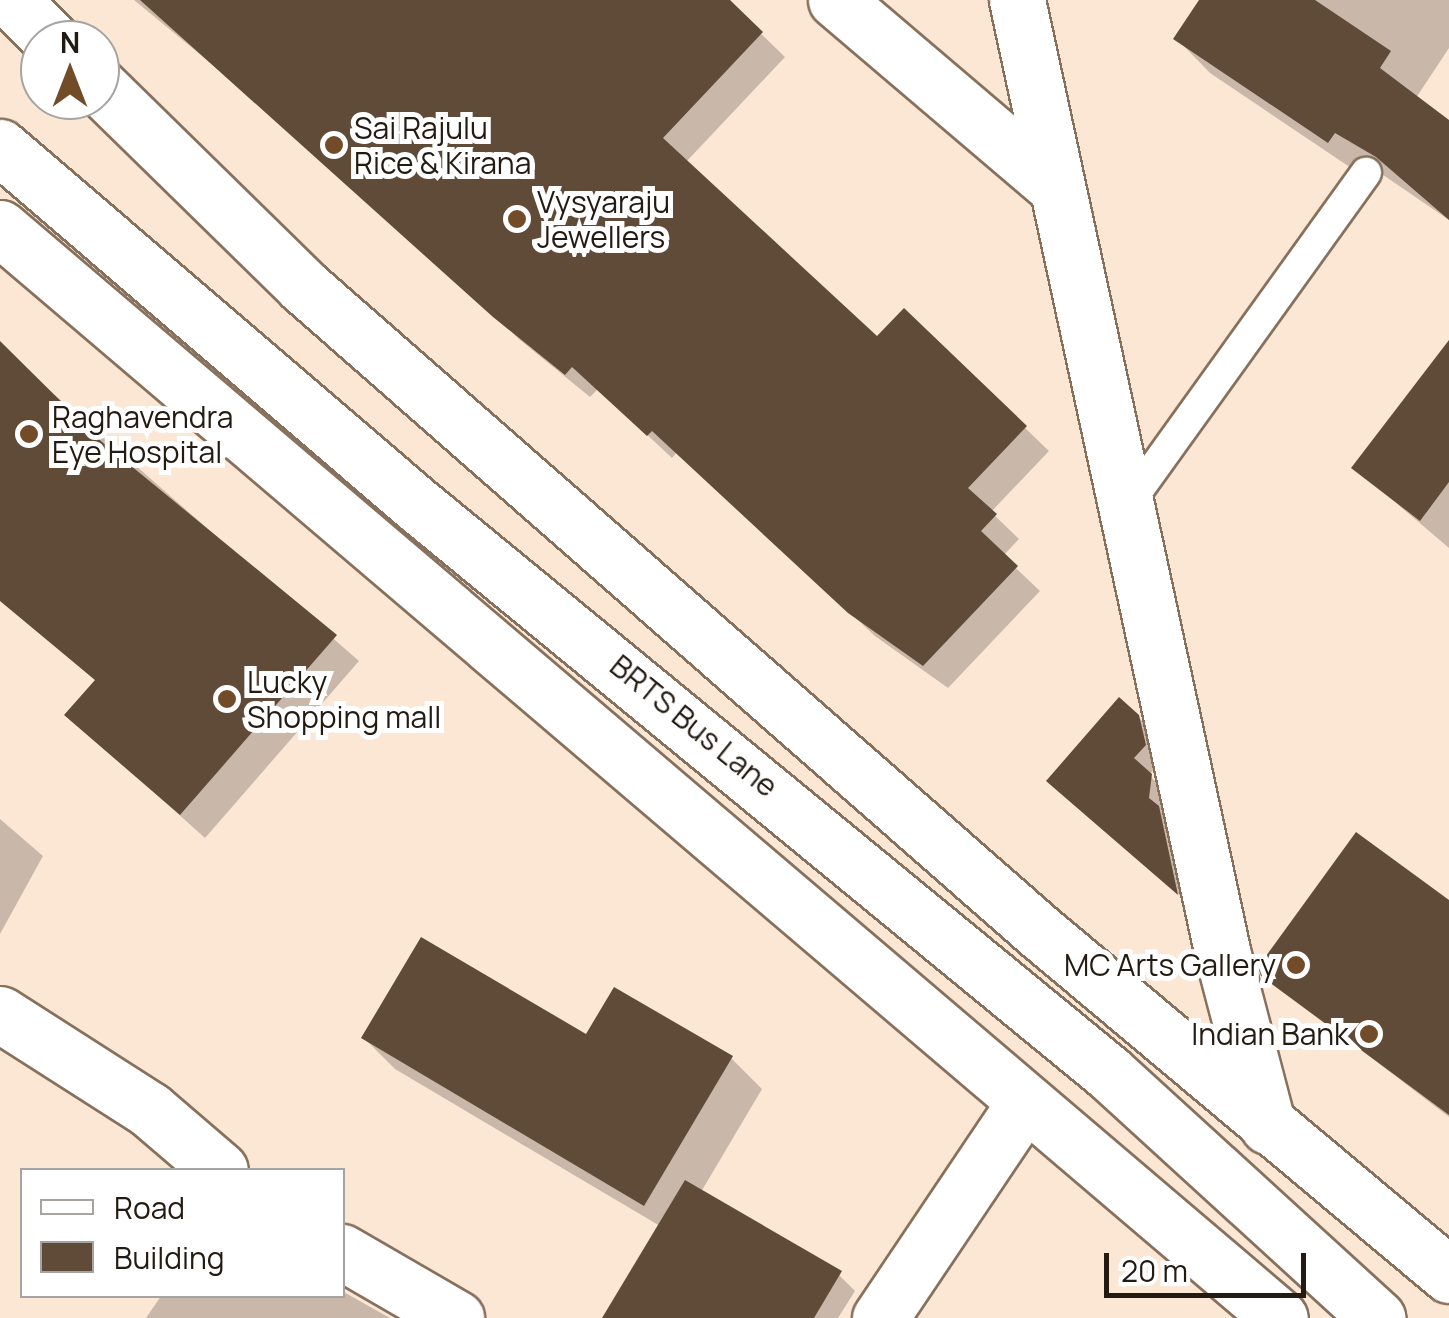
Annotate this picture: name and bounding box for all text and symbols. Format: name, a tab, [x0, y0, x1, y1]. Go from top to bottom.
north arrow	[20, 20, 120, 120]
text: N	[60, 23, 80, 61]
place label: Sai Rajulu Rice & Kirana	[354, 110, 531, 180]
marker: Sai Rajulu Rice & Kirana	[323, 134, 345, 156]
place label: Vysyaraju Jewellers	[537, 184, 670, 254]
marker: Vysyaraju Jewellers	[506, 208, 528, 230]
place label: Raghavendra Eye Hospital	[52, 399, 233, 470]
marker: Raghavendra Eye Hospital	[16, 421, 42, 447]
street label: BRTS Bus Lane	[603, 648, 785, 804]
place label: Lucky Shopping mall	[247, 664, 441, 734]
marker: Lucky Shopping mall	[216, 688, 238, 710]
place label: MC Arts Gallery	[1064, 947, 1276, 983]
marker: MC Arts Gallery	[1285, 954, 1307, 976]
place label: Indian Bank	[1191, 1016, 1349, 1052]
marker: Indian Bank	[1358, 1023, 1380, 1045]
legend	[20, 1168, 345, 1298]
text: Road	[114, 1187, 185, 1228]
scale bar	[1109, 1233, 1312, 1295]
text: Building	[114, 1237, 225, 1278]
text: 20 m	[1121, 1250, 1188, 1291]

